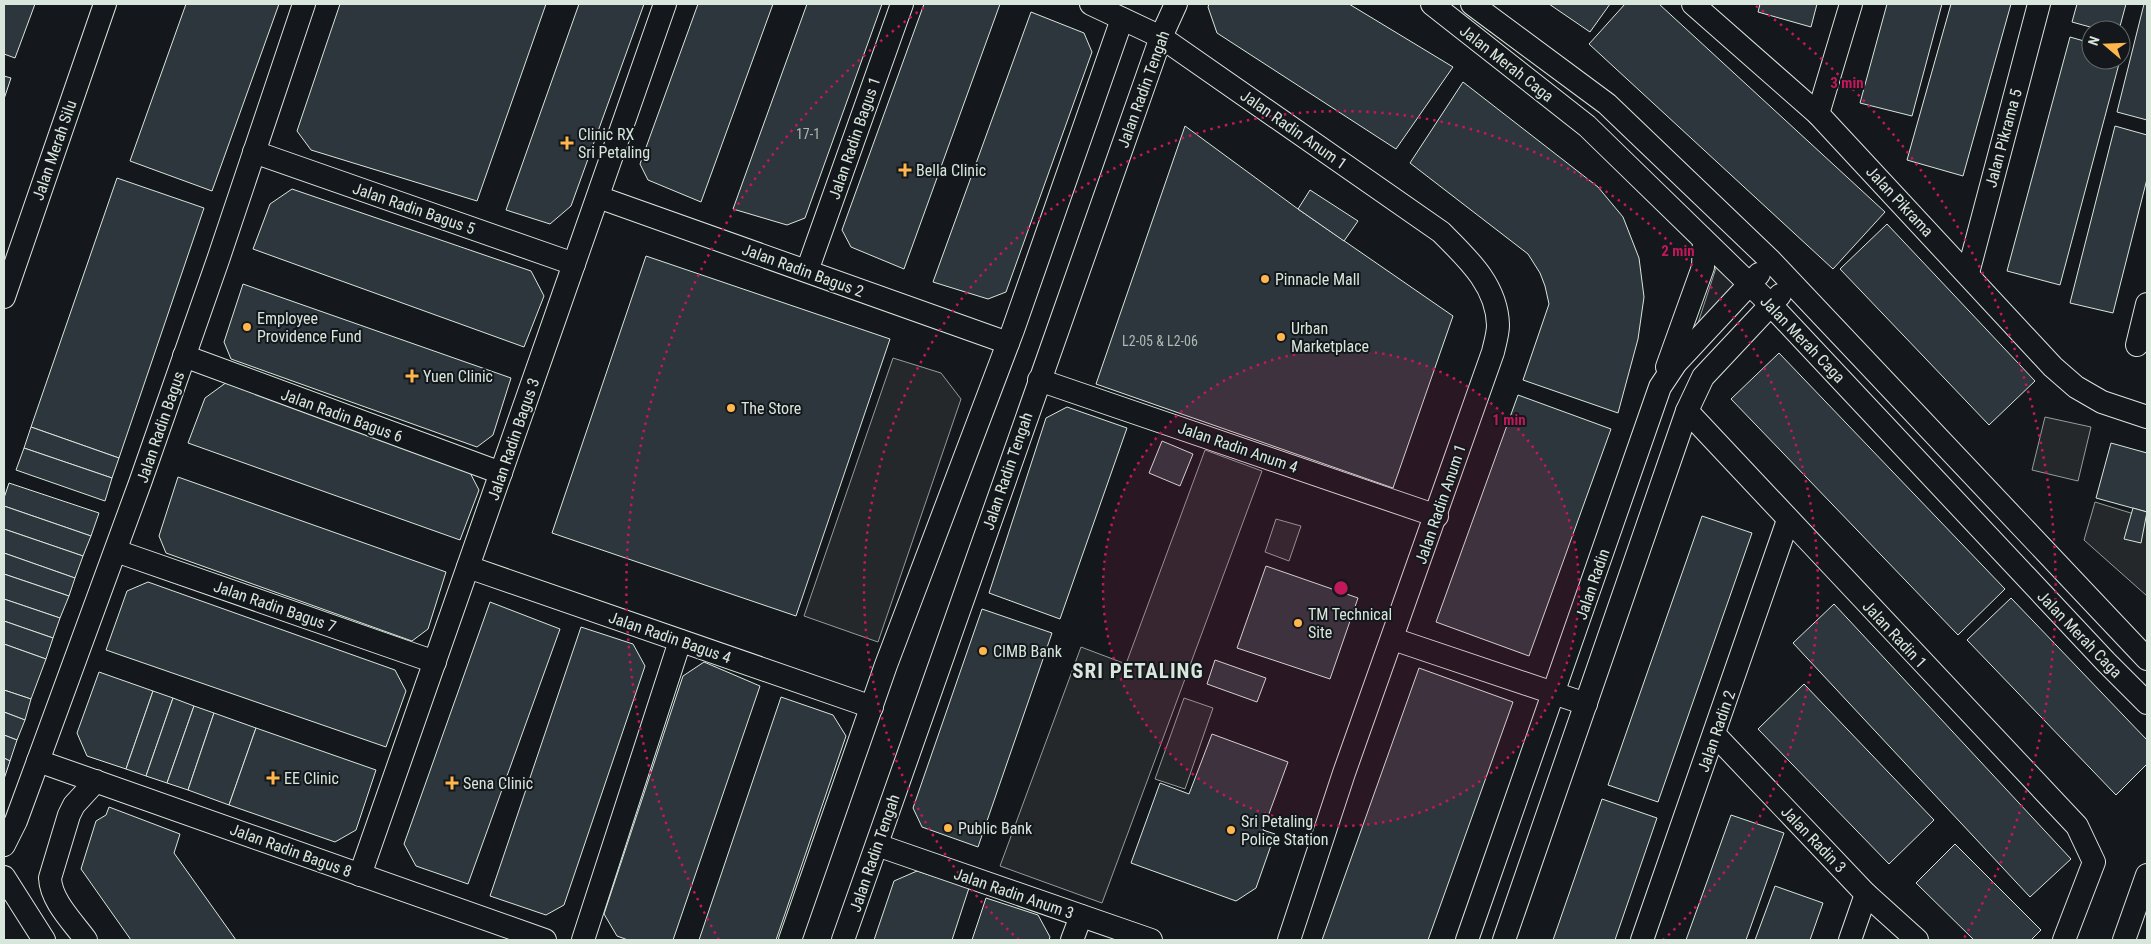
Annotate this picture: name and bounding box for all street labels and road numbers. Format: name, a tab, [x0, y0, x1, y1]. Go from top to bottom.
street label: Jalan Merah Caga	[1456, 21, 1557, 106]
street label: Jalan Radin Tengah	[1113, 28, 1173, 150]
street label: Jalan Radin Bagus 1	[825, 74, 884, 202]
street label: Jalan Radin Anum 1	[1237, 86, 1351, 173]
street label: Jalan Pikrama 5	[1981, 87, 2026, 190]
street label: Jalan Merah Silu	[28, 98, 81, 203]
street label: Jalan Pikrama	[1862, 162, 1937, 241]
street label: Jalan Radin Bagus 5	[350, 179, 478, 238]
street label: Jalan Radin Bagus 2	[739, 240, 866, 301]
street label: Jalan Merah Caga	[1756, 292, 1849, 387]
street label: Jalan Radin Bagus	[132, 369, 188, 485]
street label: Jalan Radin Bagus 3	[484, 375, 543, 503]
street label: Jalan Radin Bagus 6	[278, 385, 405, 446]
street label: Jalan Radin Tengah	[978, 410, 1036, 532]
street label: Jalan Radin Anum 4	[1175, 418, 1300, 477]
street label: Jalan Radin Anum 1	[1411, 442, 1470, 567]
street label: Jalan Radin	[1571, 546, 1613, 622]
street label: Jalan Radin Bagus 7	[211, 577, 339, 636]
street label: Jalan Merah Caga	[2033, 587, 2126, 682]
street label: Jalan Radin 1	[1859, 597, 1931, 672]
street label: Jalan Radin Bagus 4	[606, 608, 734, 667]
street label: Jalan Radin 2	[1694, 688, 1739, 775]
street label: Jalan Radin Tengah	[845, 792, 903, 914]
street label: Jalan Radin 3	[1777, 802, 1850, 877]
street label: Jalan Radin Bagus 8	[227, 820, 354, 881]
street label: Jalan Radin Anum 3	[951, 864, 1076, 923]

